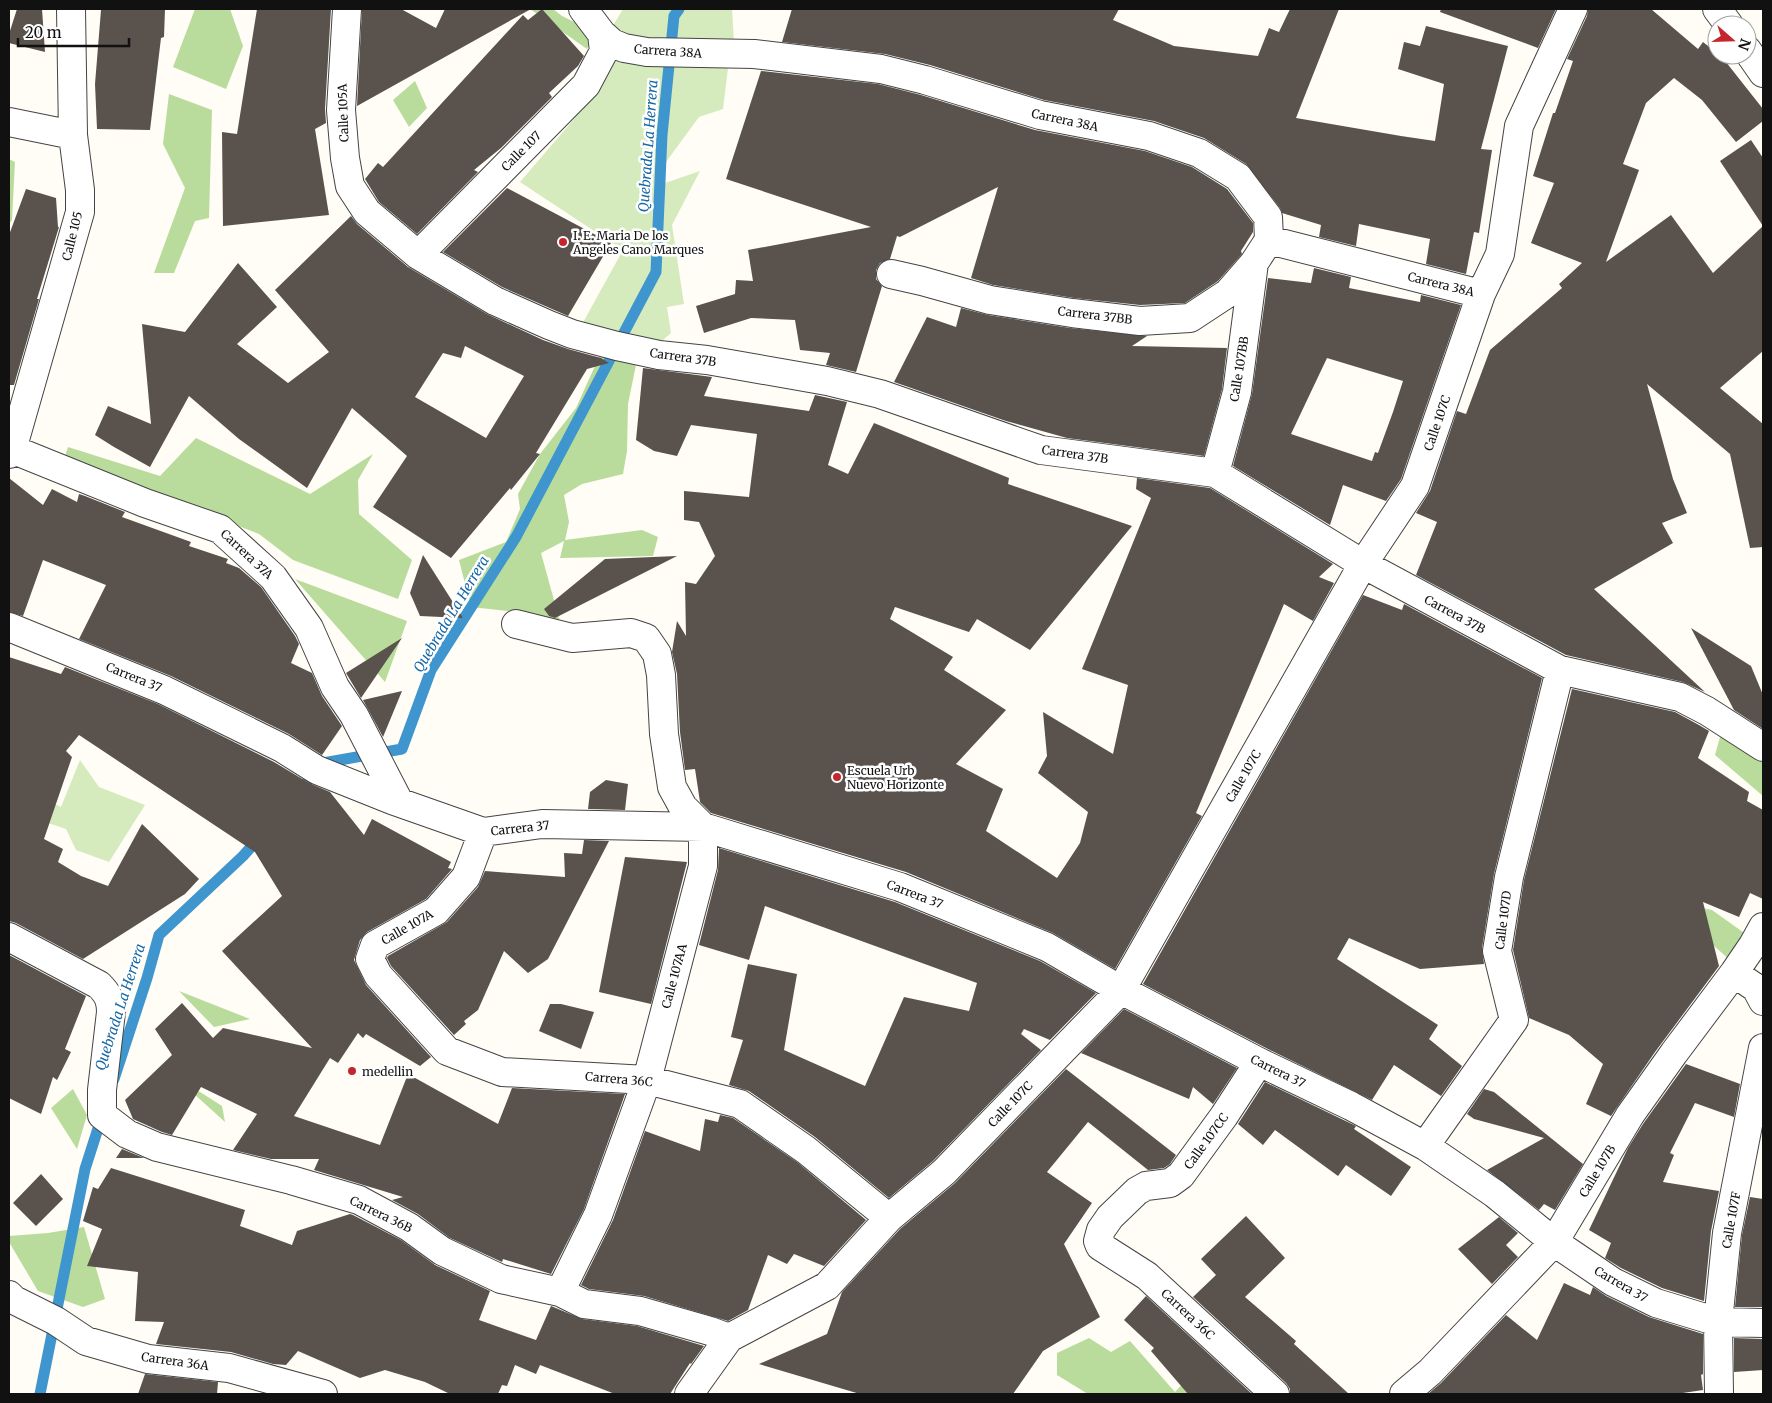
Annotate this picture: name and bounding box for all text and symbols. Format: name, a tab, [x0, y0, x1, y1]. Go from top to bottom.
scale bar	[18, 15, 129, 47]
north arrow	[1707, 15, 1757, 65]
text: 20 m	[25, 23, 62, 42]
text: N	[1734, 36, 1755, 53]
street label: Carrera 38A	[634, 41, 703, 61]
water label: Quebrada La Herrera	[634, 79, 662, 213]
street label: Calle 105A	[334, 83, 352, 142]
street label: Carrera 38A	[1030, 106, 1100, 135]
street label: Calle 107	[498, 128, 544, 174]
street label: Calle 105	[59, 210, 85, 262]
place label: I. E. Maria De los Angeles Cano Marques	[572, 228, 704, 257]
marker: I. E. Maria De los Angeles Cano Marques	[557, 236, 569, 248]
street label: Carrera 38A	[1406, 268, 1476, 300]
street label: Carrera 37BB	[1057, 303, 1133, 327]
street label: Calle 107BB	[1226, 335, 1252, 403]
street label: Carrera 37B	[649, 345, 717, 369]
street label: Calle 107C	[1420, 393, 1454, 453]
street label: Carrera 37B	[1041, 442, 1109, 466]
street label: Carrera 37A	[218, 526, 277, 582]
water label: Quebrada La Herrera	[409, 553, 493, 675]
street label: Carrera 37B	[1422, 592, 1488, 636]
street label: Carrera 37	[104, 659, 164, 695]
street label: Calle 107C	[1222, 747, 1264, 805]
place label: Escuela Urb Nuevo Horizonte	[847, 763, 944, 792]
marker: Escuela Urb Nuevo Horizonte	[831, 771, 843, 783]
street label: Carrera 37	[490, 817, 550, 839]
street label: Carrera 37	[885, 876, 945, 912]
street label: Calle 107D	[1492, 890, 1514, 950]
street label: Calle 107A	[378, 906, 436, 948]
water label: Quebrada La Herrera	[91, 941, 149, 1073]
street label: Calle 107AA	[658, 941, 690, 1010]
street label: Carrera 37	[1248, 1051, 1308, 1091]
place label: medellin	[362, 1064, 413, 1079]
marker: medellin	[346, 1065, 358, 1077]
street label: Carrera 36C	[585, 1069, 654, 1089]
street label: Calle 107C	[984, 1078, 1036, 1130]
street label: Calle 107CC	[1181, 1110, 1231, 1172]
street label: Calle 107B	[1576, 1142, 1618, 1200]
street label: Calle 107F	[1719, 1190, 1743, 1250]
street label: Carrera 36B	[347, 1192, 415, 1236]
street label: Carrera 37	[1592, 1263, 1650, 1305]
street label: Carrera 36C	[1158, 1285, 1218, 1343]
street label: Carrera 36A	[140, 1349, 210, 1373]

